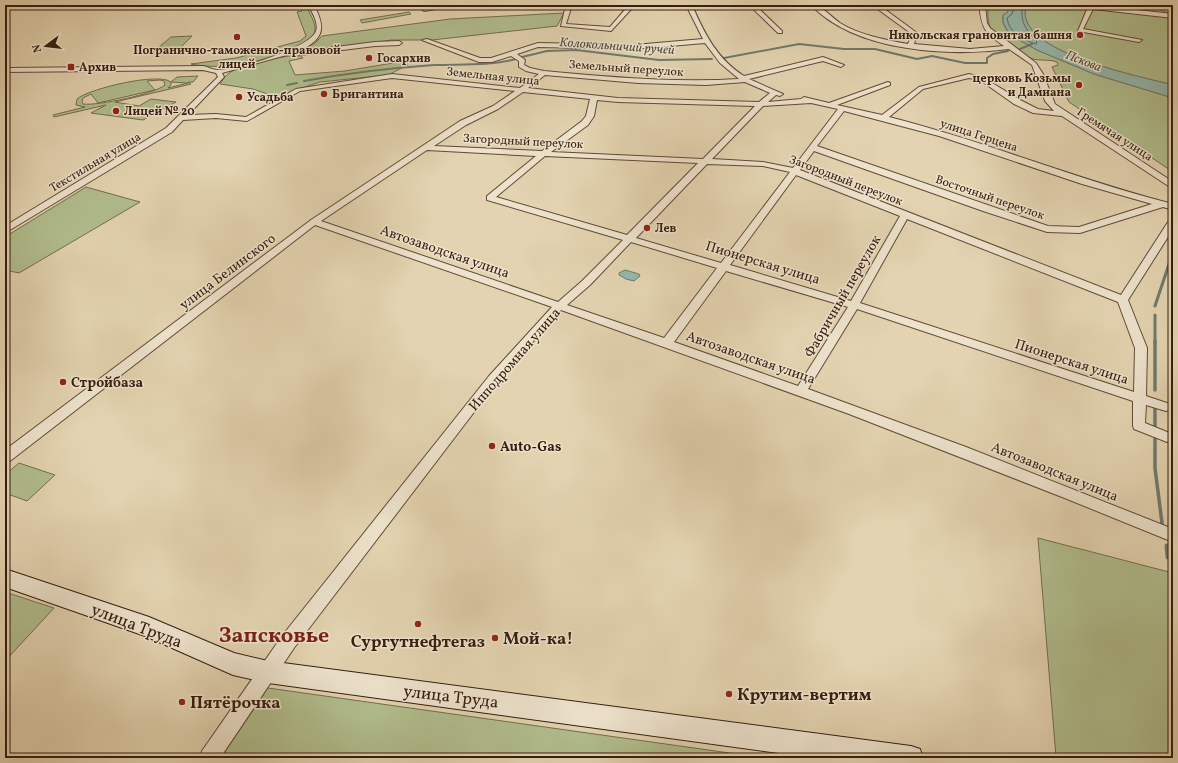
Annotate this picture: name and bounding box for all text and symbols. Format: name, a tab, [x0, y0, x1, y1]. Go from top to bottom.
north arrow	[26, 26, 66, 66]
place label: Никольская грановитая башня	[889, 28, 1072, 44]
marker: Никольская грановитая башня	[1075, 30, 1085, 40]
marker: Погранично-таможенно-правовой лицей	[232, 32, 242, 42]
water label: Колокольничий ручей	[559, 34, 675, 60]
text: N	[30, 42, 46, 54]
place label: Погранично-таможенно-правовой лицей	[133, 43, 341, 73]
water label: Пскова	[1063, 47, 1104, 77]
place label: Госархив	[377, 51, 431, 67]
marker: Госархив	[364, 53, 374, 63]
street label: Земельный переулок	[568, 57, 684, 81]
place label: Архив	[79, 60, 116, 76]
marker: Архив	[66, 62, 76, 72]
street label: Земельная улица	[445, 64, 540, 90]
place label: церковь Козьмы и Дамиана	[972, 71, 1071, 101]
marker: церковь Козьмы и Дамиана	[1074, 80, 1084, 90]
place label: Бригантина	[332, 87, 404, 103]
marker: Бригантина	[319, 89, 329, 99]
place label: Усадьба	[247, 90, 294, 106]
marker: Усадьба	[234, 92, 244, 102]
place label: Лицей № 20	[124, 104, 195, 120]
street label: Гремячая улица	[1073, 104, 1155, 165]
marker: Лицей № 20	[111, 106, 121, 116]
street label: улица Герцена	[938, 116, 1020, 156]
street label: Текстильная улица	[47, 129, 144, 197]
street label: Загородный переулок	[462, 131, 584, 153]
street label: Загородный переулок	[787, 152, 905, 210]
street label: Восточный переулок	[933, 172, 1047, 224]
street label: Автозаводская улица	[377, 221, 512, 284]
place label: Лев	[655, 221, 677, 237]
marker: Лев	[642, 223, 652, 233]
street label: улица Белинского	[176, 230, 280, 315]
street label: Фабричный переулок	[800, 232, 886, 361]
street label: Пионерская улица	[703, 237, 822, 290]
street label: Ипподромная улица	[465, 304, 565, 416]
street label: Автозаводская улица	[683, 327, 818, 390]
street label: Пионерская улица	[1012, 335, 1131, 390]
place label: Стройбаза	[71, 374, 144, 393]
marker: Стройбаза	[58, 377, 68, 387]
place label: Auto-Gas	[500, 438, 561, 457]
street label: Автозаводская улица	[988, 438, 1121, 507]
marker: Auto-Gas	[487, 441, 497, 451]
street label: улица Труда	[88, 598, 185, 654]
marker: Сургутнефтегаз	[413, 619, 423, 629]
district label: Запсковье	[219, 621, 329, 652]
place label: Мой-ка!	[503, 628, 573, 651]
place label: Сургутнефтегаз	[351, 631, 485, 654]
marker: Мой-ка!	[490, 633, 500, 643]
street label: улица Труда	[402, 680, 500, 715]
place label: Крутим-вертим	[737, 684, 872, 707]
marker: Крутим-вертим	[724, 689, 734, 699]
place label: Пятёрочка	[190, 692, 280, 715]
marker: Пятёрочка	[177, 697, 187, 707]

